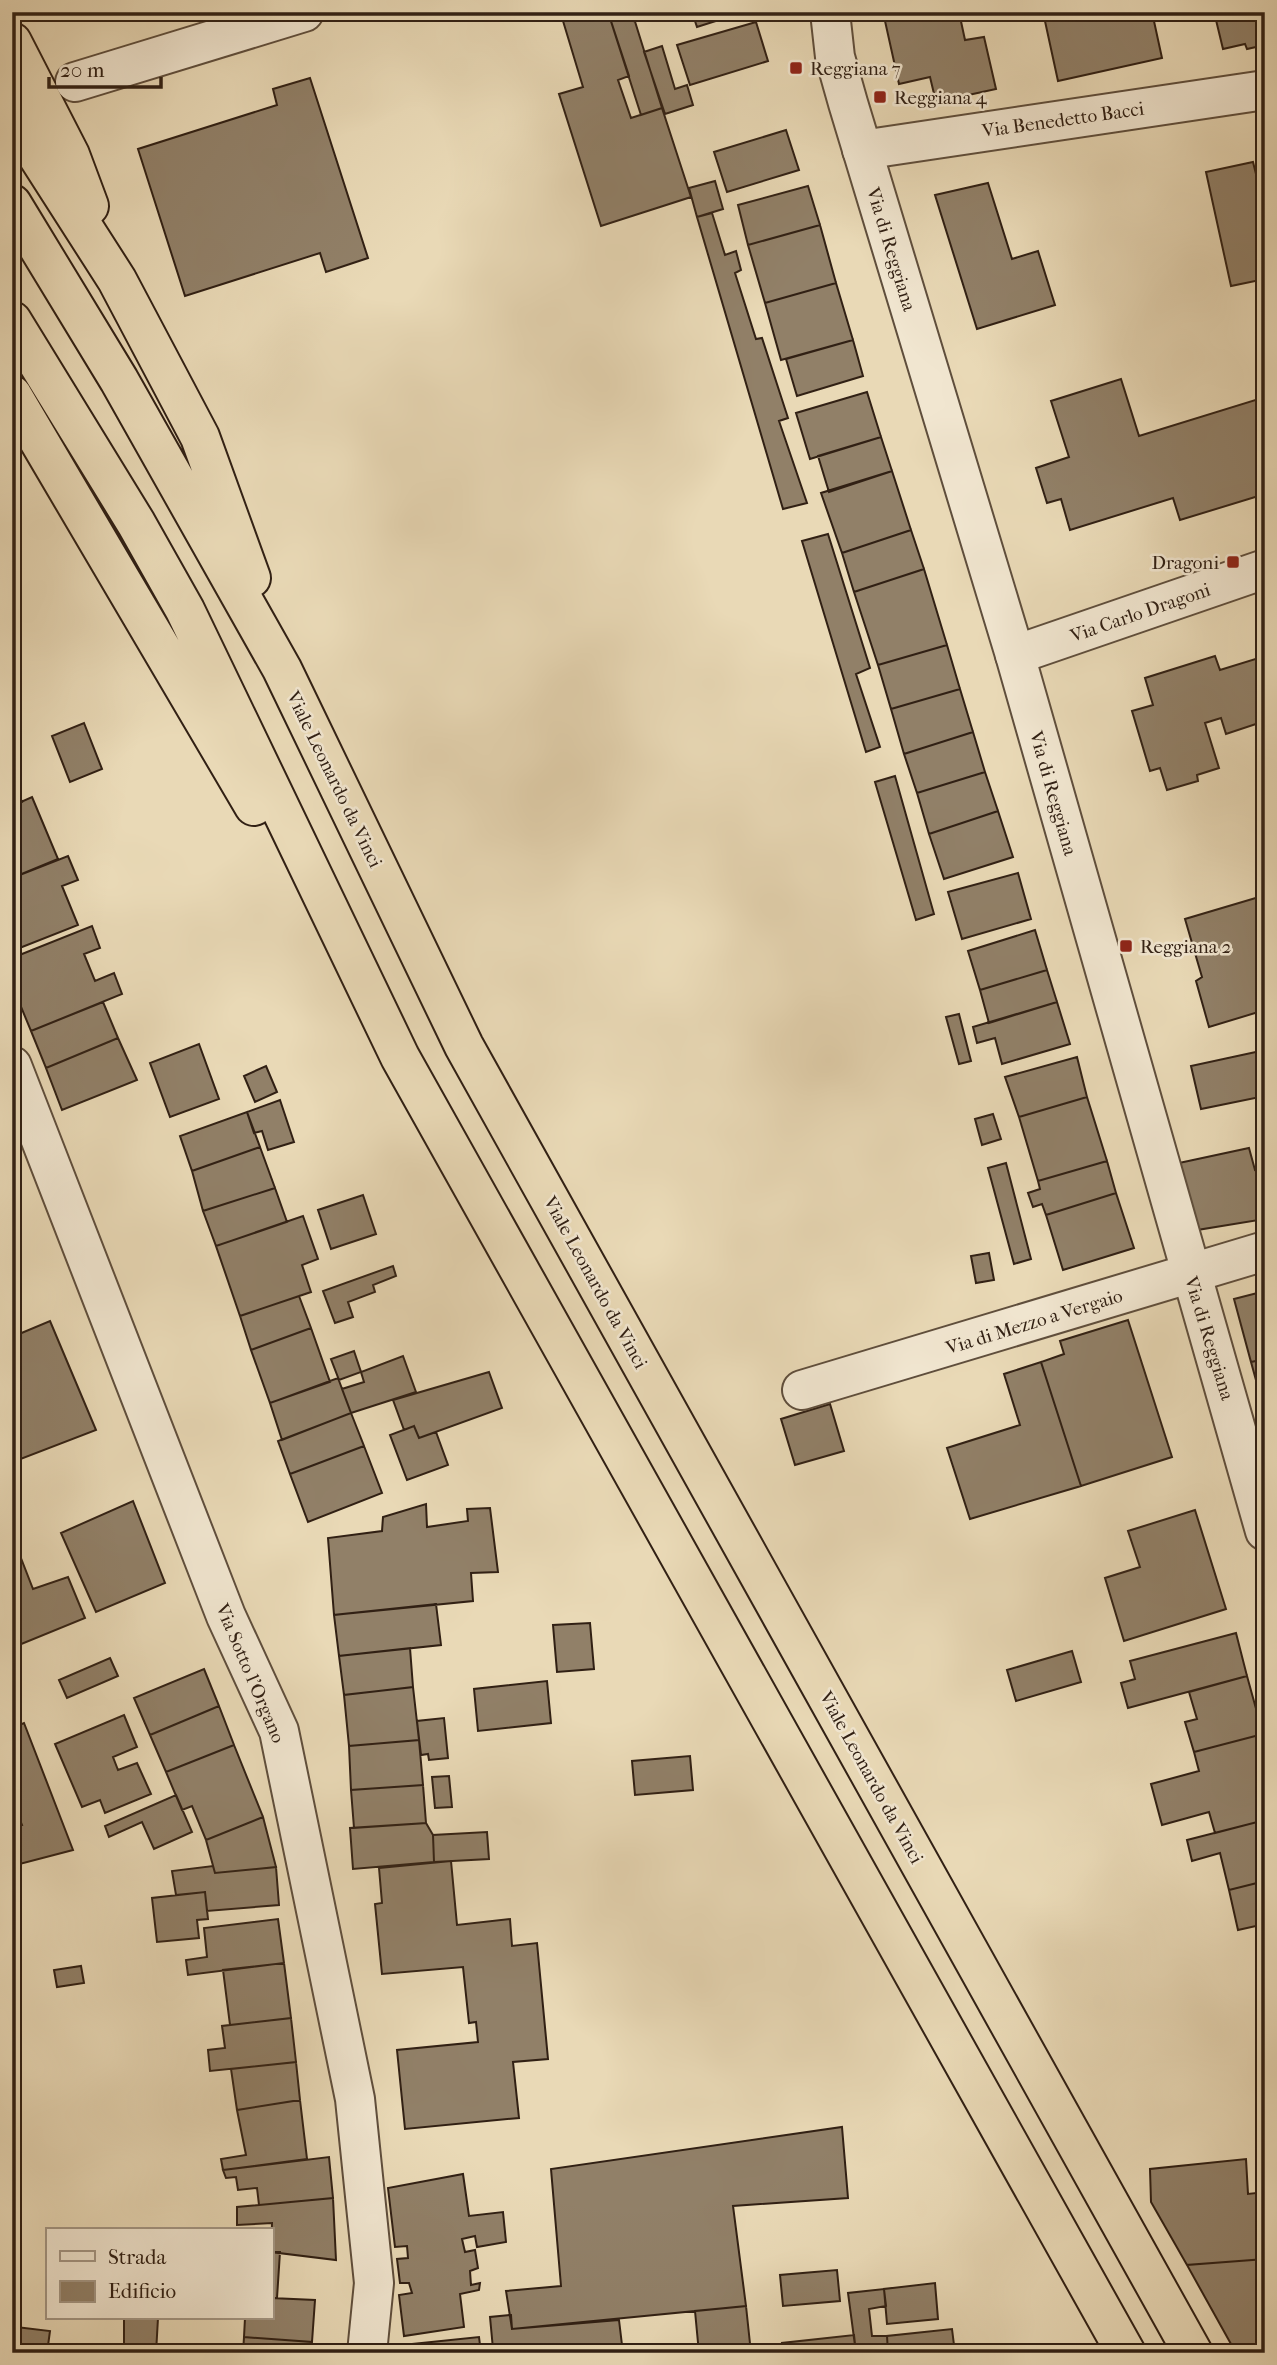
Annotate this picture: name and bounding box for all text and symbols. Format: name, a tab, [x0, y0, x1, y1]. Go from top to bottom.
scale bar	[49, 46, 161, 90]
text: 20 m	[60, 58, 105, 82]
place label: Reggiana 7	[810, 58, 901, 80]
marker: Reggiana 7	[788, 60, 804, 76]
place label: Reggiana 4	[894, 87, 988, 109]
marker: Reggiana 4	[872, 89, 888, 105]
street label: Via Benedetto Bacci	[980, 98, 1146, 142]
street label: Via di Reggiana	[861, 184, 920, 314]
place label: Dragoni	[1151, 552, 1219, 574]
marker: Dragoni	[1225, 554, 1241, 570]
street label: Via Carlo Dragoni	[1066, 579, 1214, 648]
street label: Viale Leonardo da Vinci	[281, 687, 387, 872]
street label: Via di Reggiana	[1024, 728, 1081, 858]
place label: Reggiana 2	[1140, 936, 1232, 958]
marker: Reggiana 2	[1118, 938, 1134, 954]
street label: Viale Leonardo da Vinci	[538, 1192, 652, 1373]
street label: Via di Reggiana	[1179, 1273, 1238, 1403]
street label: Via di Mezzo a Vergaio	[942, 1285, 1126, 1360]
street label: Via Sotto l'Organo	[210, 1599, 290, 1747]
street label: Viale Leonardo da Vinci	[814, 1687, 928, 1868]
legend	[46, 2228, 273, 2320]
text: Strada	[108, 2245, 166, 2269]
text: Edificio	[108, 2279, 176, 2303]

